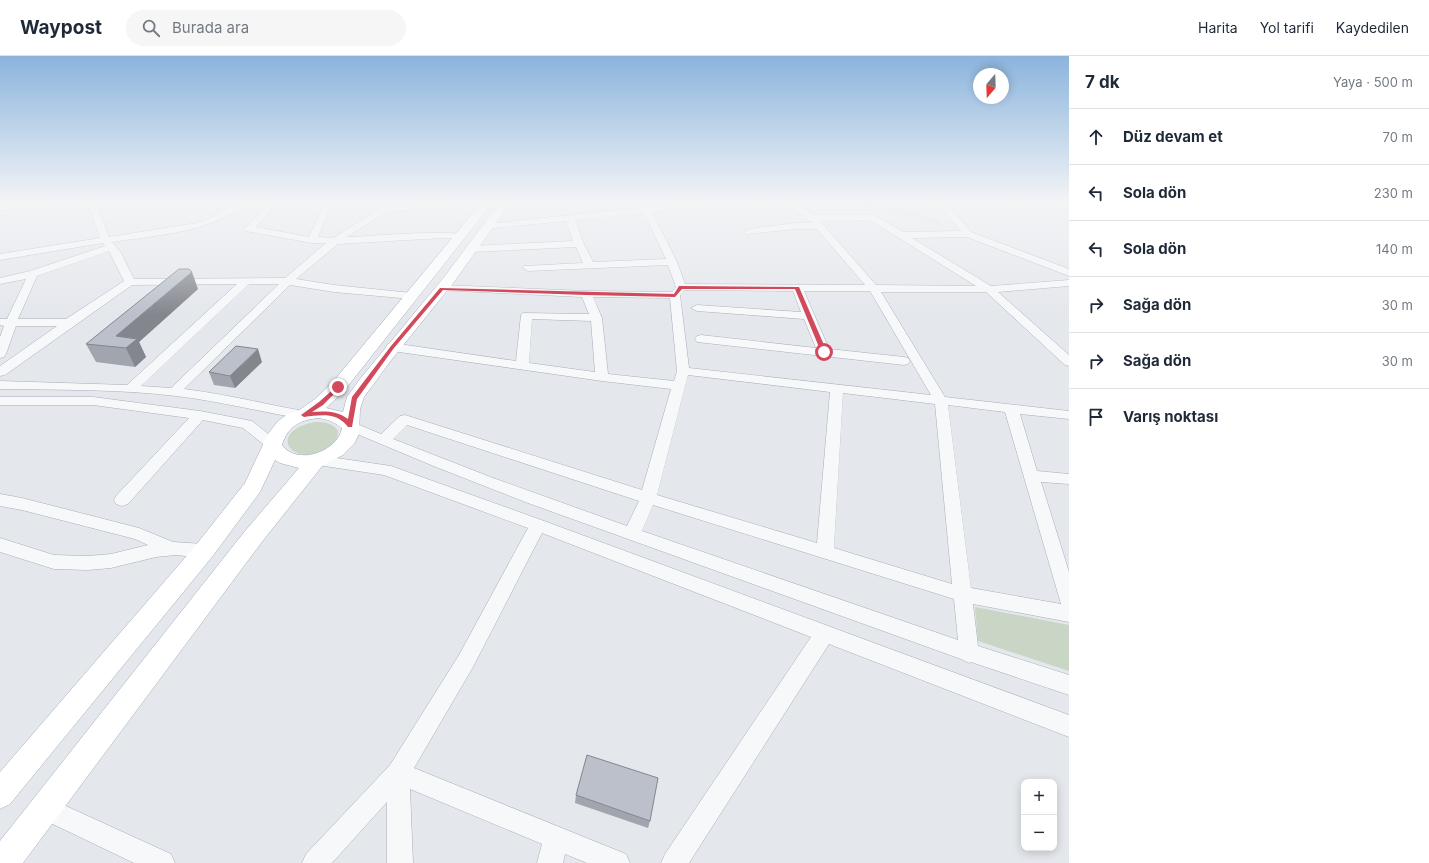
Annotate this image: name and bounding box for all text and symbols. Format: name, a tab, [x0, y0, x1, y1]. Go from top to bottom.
search box	[126, 10, 406, 46]
text: Waypost	[20, 16, 102, 39]
icon: search	[140, 17, 162, 39]
text: Burada ara	[172, 18, 249, 37]
text: Harita	[1198, 19, 1238, 36]
text: Yol tarifi	[1260, 19, 1314, 36]
text: Kaydedilen	[1336, 19, 1409, 36]
north arrow	[973, 68, 1009, 104]
text: 7 dk	[1085, 72, 1120, 92]
text: Yaya · 500 m	[1333, 74, 1413, 90]
icon: ahead	[1085, 126, 1107, 148]
text: Düz devam et	[1123, 127, 1223, 146]
text: 70 m	[1383, 129, 1413, 145]
icon: left	[1085, 182, 1107, 204]
text: Sola dön	[1123, 183, 1186, 202]
text: 230 m	[1374, 185, 1413, 201]
icon: left	[1085, 238, 1107, 260]
text: Sola dön	[1123, 239, 1186, 258]
text: 140 m	[1376, 241, 1413, 257]
icon: right	[1085, 294, 1107, 316]
text: Sağa dön	[1123, 295, 1191, 314]
text: 30 m	[1382, 297, 1413, 313]
route start	[815, 343, 833, 361]
icon: right	[1085, 350, 1107, 372]
text: Sağa dön	[1123, 351, 1191, 370]
text: 30 m	[1382, 353, 1413, 369]
route end	[329, 378, 347, 396]
icon: arrive	[1085, 406, 1107, 428]
text: Varış noktası	[1123, 407, 1218, 426]
map controls	[1021, 779, 1057, 851]
button: +	[1021, 779, 1057, 815]
button: −	[1021, 815, 1057, 851]

